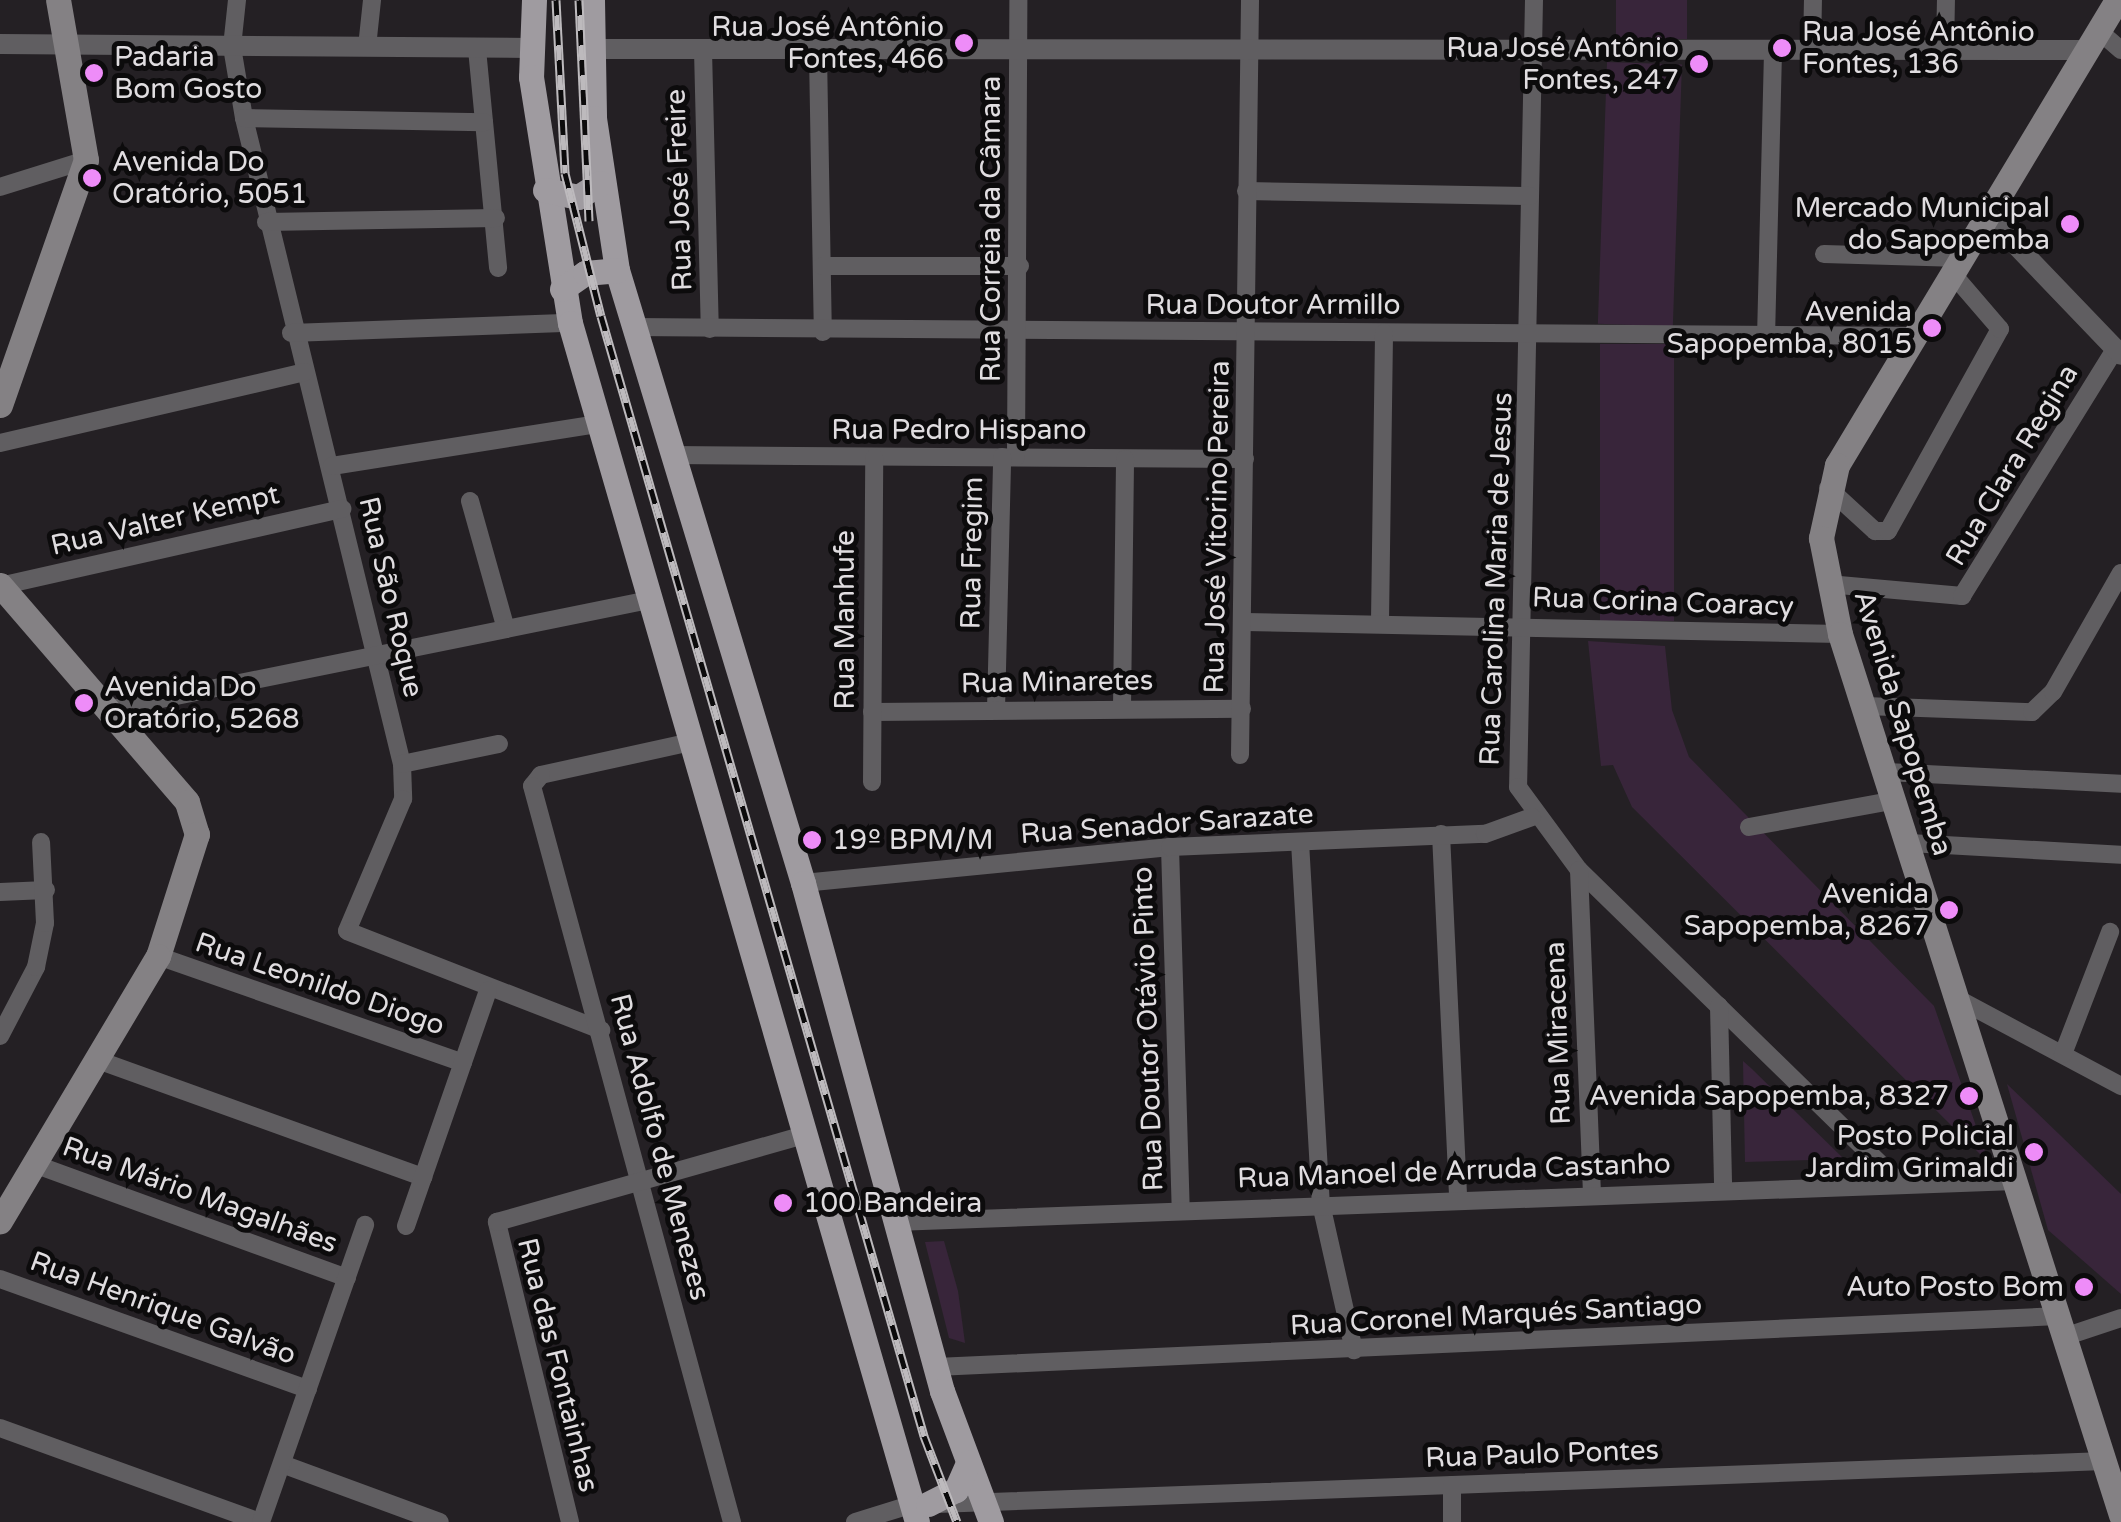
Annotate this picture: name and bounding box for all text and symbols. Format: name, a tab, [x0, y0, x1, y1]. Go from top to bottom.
place label: Rua José Antônio Fontes, 466	[711, 10, 944, 76]
place label: Rua José Antônio Fontes, 136	[1802, 15, 2035, 81]
place label: Rua José Antônio Fontes, 247	[1446, 31, 1679, 97]
marker: Rua José Antônio Fontes, 466	[953, 32, 975, 54]
marker: Rua José Antônio Fontes, 136	[1771, 37, 1793, 59]
place label: Padaria Bom Gosto	[114, 40, 262, 106]
marker: Rua José Antônio Fontes, 247	[1688, 53, 1710, 75]
marker: Padaria Bom Gosto	[83, 62, 105, 84]
street label: Rua Correia da Câmara	[974, 76, 1008, 382]
street label: Rua José Freire	[659, 88, 699, 292]
place label: Avenida Do Oratório, 5051	[112, 145, 307, 211]
marker: Avenida Do Oratório, 5051	[81, 167, 103, 189]
place label: Mercado Municipal do Sapopemba	[1795, 191, 2050, 257]
marker: Mercado Municipal do Sapopemba	[2059, 213, 2081, 235]
street label: Rua Doutor Armillo	[1145, 288, 1401, 322]
place label: Avenida Sapopemba, 8015	[1667, 295, 1912, 361]
marker: Avenida Sapopemba, 8015	[1921, 317, 1943, 339]
street label: Rua Clara Regina	[1939, 358, 2085, 572]
street label: Rua José Vitorino Pereira	[1197, 360, 1237, 694]
street label: Rua Carolina Maria de Jesus	[1473, 392, 1519, 766]
street label: Rua Pedro Hispano	[831, 413, 1087, 447]
street label: Rua Fregim	[954, 476, 990, 630]
street label: Rua Valter Kempt	[47, 477, 283, 563]
street label: Rua São Roque	[352, 493, 430, 701]
street label: Rua Manhufe	[828, 530, 862, 710]
street label: Rua Corina Coaracy	[1531, 581, 1795, 623]
street label: Avenida Sapopemba	[1847, 586, 1959, 860]
street label: Rua Minaretes	[960, 664, 1154, 700]
place label: Avenida Do Oratório, 5268	[104, 670, 299, 736]
marker: Avenida Do Oratório, 5268	[73, 692, 95, 714]
street label: Rua Senador Sarazate	[1019, 797, 1315, 851]
place label: 19º BPM/M	[832, 823, 994, 857]
marker: 19º BPM/M	[801, 829, 823, 851]
street label: Rua Doutor Otávio Pinto	[1126, 866, 1170, 1192]
place label: Avenida Sapopemba, 8267	[1684, 877, 1929, 943]
marker: Avenida Sapopemba, 8267	[1938, 899, 1960, 921]
street label: Rua Leonildo Diogo	[191, 926, 449, 1042]
street label: Rua Miracena	[1538, 941, 1578, 1125]
street label: Rua Adolfo de Menezes	[603, 990, 717, 1304]
place label: Avenida Sapopemba, 8327	[1589, 1079, 1949, 1113]
marker: Avenida Sapopemba, 8327	[1958, 1085, 1980, 1107]
place label: Posto Policial Jardim Grimaldi	[1805, 1119, 2014, 1185]
street label: Rua Mário Magalhães	[58, 1130, 342, 1260]
marker: Posto Policial Jardim Grimaldi	[2023, 1141, 2045, 1163]
street label: Rua Manoel de Arruda Castanho	[1237, 1147, 1671, 1195]
place label: 100 Bandeira	[803, 1186, 982, 1220]
marker: 100 Bandeira	[772, 1192, 794, 1214]
street label: Rua das Fontainhas	[510, 1235, 606, 1495]
street label: Rua Henrique Galvão	[25, 1244, 301, 1372]
place label: Auto Posto Bom	[1846, 1270, 2064, 1304]
marker: Auto Posto Bom	[2073, 1276, 2095, 1298]
street label: Rua Coronel Marqués Santiago	[1289, 1287, 1703, 1343]
street label: Rua Paulo Pontes	[1424, 1433, 1660, 1475]

